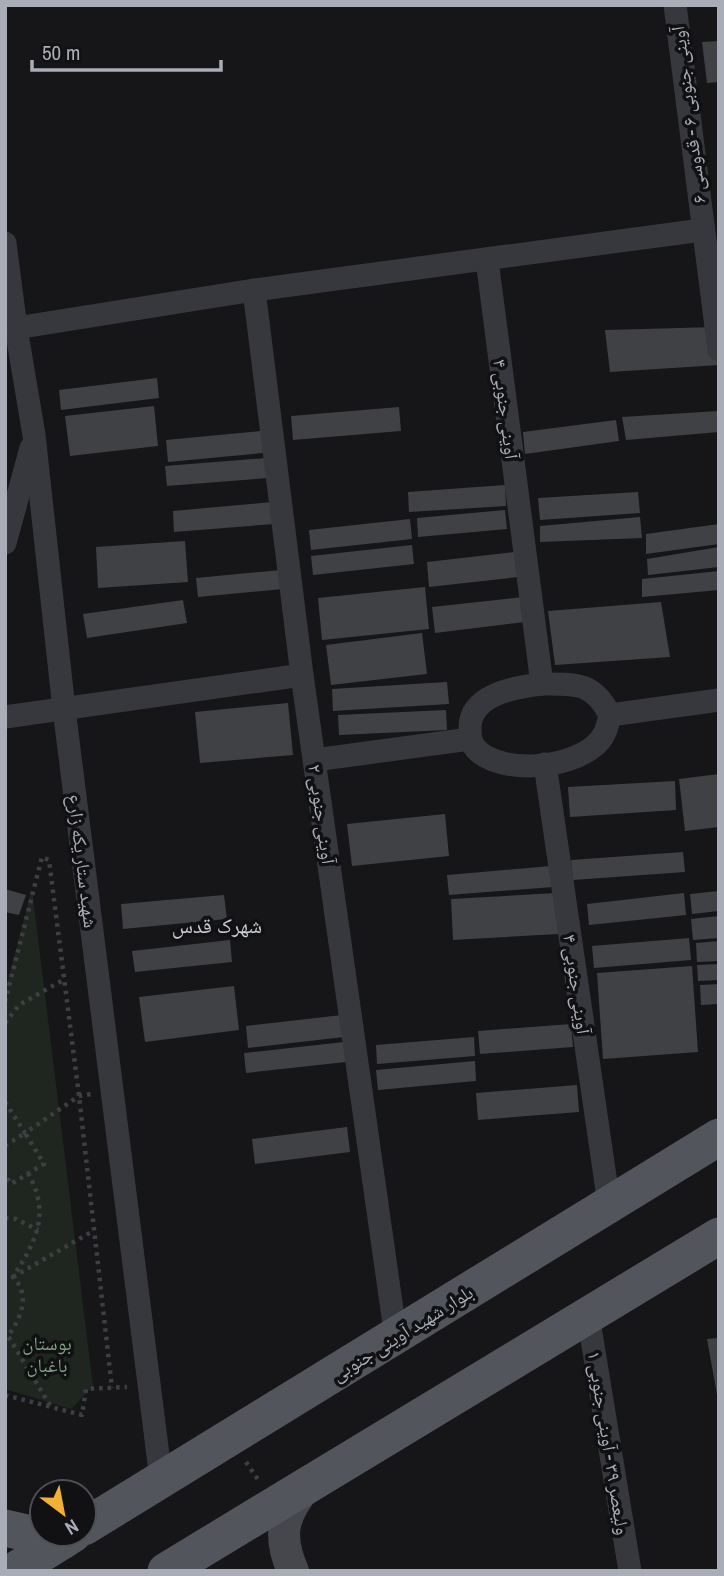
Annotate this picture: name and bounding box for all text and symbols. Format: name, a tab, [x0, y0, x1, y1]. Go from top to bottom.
street label: آوینی جنوبی ۶ - قدوسی ۶	[664, 24, 712, 205]
scale bar	[32, 28, 220, 72]
text: 50 m	[42, 38, 80, 67]
street label: آوینی جنوبی ۴	[487, 358, 525, 462]
street label: آوینی جنوبی ۲	[302, 762, 342, 867]
street label: شهید ستار یکه زارع	[62, 793, 104, 929]
district label: شهرک قدس	[172, 911, 262, 940]
street label: آوینی جنوبی ۴	[557, 932, 597, 1037]
street label: بلوار شهید آوینی جنوبی	[326, 1279, 478, 1387]
park label: بوستان باغبان	[22, 1330, 72, 1378]
street label: ولیعصر ۳۹ - آوینی جنوبی ۱	[582, 1349, 636, 1537]
north arrow	[28, 1478, 98, 1548]
text: N	[60, 1513, 84, 1541]

